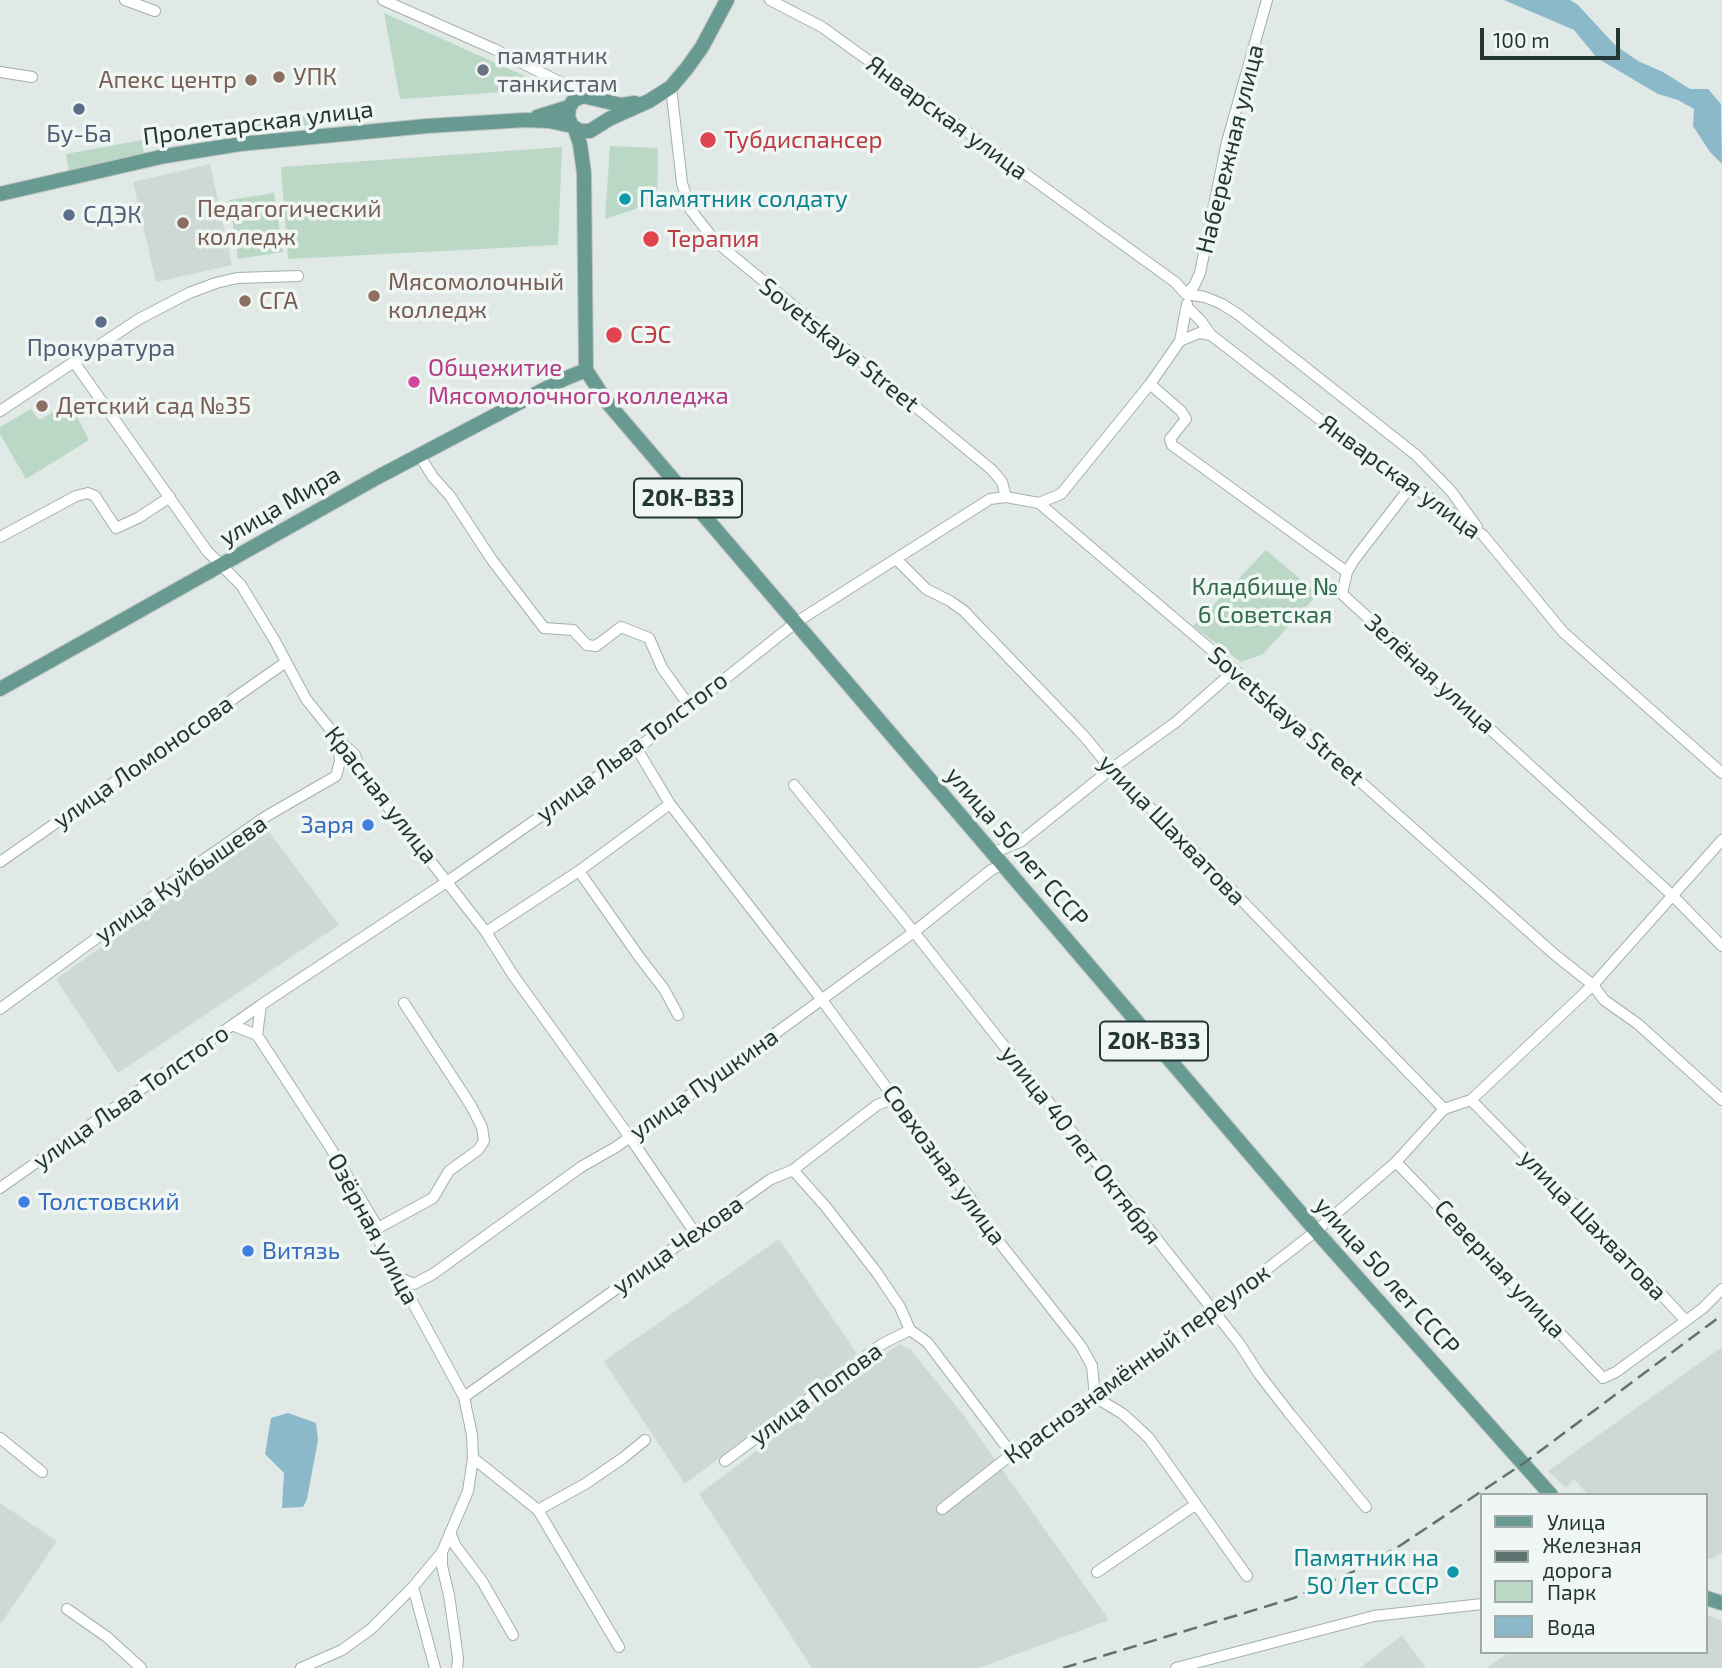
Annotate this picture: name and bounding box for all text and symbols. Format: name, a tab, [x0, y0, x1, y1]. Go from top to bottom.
scale bar	[1484, 14, 1624, 58]
text: 100 m	[1493, 27, 1550, 52]
place label: памятник танкистам	[497, 42, 618, 98]
street label: Набережная улица	[1190, 42, 1270, 256]
street label: Январская улица	[861, 50, 1033, 186]
marker: памятник танкистам	[475, 62, 491, 78]
place label: УПК	[293, 63, 337, 91]
place label: Апекс центр	[99, 66, 237, 94]
marker: УПК	[271, 69, 287, 85]
marker: Апекс центр	[243, 72, 259, 88]
street label: Пролетарская улица	[141, 95, 375, 151]
marker: Бу-Ба	[71, 101, 87, 117]
place label: Бу-Ба	[46, 120, 112, 148]
place label: Тубдиспансер	[724, 126, 882, 154]
marker: Тубдиспансер	[698, 130, 718, 150]
place label: Памятник солдату	[639, 185, 848, 213]
marker: Памятник солдату	[617, 191, 633, 207]
place label: Педагогический колледж	[197, 195, 381, 251]
place label: СДЭК	[83, 201, 142, 229]
marker: СДЭК	[61, 207, 77, 223]
marker: Педагогический колледж	[175, 215, 191, 231]
place label: Терапия	[667, 225, 759, 253]
marker: Терапия	[641, 229, 661, 249]
place label: Мясомолочный колледж	[388, 268, 564, 324]
street label: Sovetskaya Street	[753, 272, 925, 418]
place label: СГА	[259, 287, 298, 315]
marker: Мясомолочный колледж	[366, 288, 382, 304]
marker: СГА	[237, 293, 253, 309]
marker: Прокуратура	[93, 314, 109, 330]
place label: СЭС	[630, 321, 671, 349]
marker: СЭС	[604, 325, 624, 345]
place label: Прокуратура	[27, 334, 175, 362]
place label: Общежитие Мясомолочного колледжа	[428, 354, 729, 410]
marker: Общежитие Мясомолочного колледжа	[406, 374, 422, 390]
place label: Детский сад №35	[56, 392, 251, 420]
marker: Детский сад №35	[34, 398, 50, 414]
street label: Январская улица	[1314, 409, 1486, 545]
street label: улица Мира	[214, 460, 346, 552]
road number: 20К-В33	[634, 478, 742, 518]
park label: Кладбище № 6 Советская	[1192, 573, 1338, 629]
street label: Зелёная улица	[1359, 608, 1501, 740]
street label: Sovetskaya Street	[1202, 641, 1370, 791]
street label: улица Льва Толстого	[531, 666, 733, 828]
street label: улица Ломоносова	[48, 689, 238, 835]
street label: Красная улица	[319, 721, 443, 869]
street label: улица Шахватова	[1093, 748, 1251, 912]
street label: улица 50 лет СССР	[940, 761, 1094, 933]
street label: улица Куйбышева	[90, 809, 272, 949]
place label: Заря	[301, 811, 354, 839]
marker: Заря	[360, 817, 376, 833]
street label: улица Льва Толстого	[28, 1019, 234, 1175]
street label: улица Пушкина	[624, 1022, 784, 1146]
road number: 20К-В33	[1100, 1022, 1208, 1060]
street label: улица 40 лет Октября	[994, 1040, 1168, 1250]
street label: Совхозная улица	[876, 1079, 1012, 1251]
street label: улица Шахватова	[1514, 1143, 1672, 1307]
street label: Озёрная улица	[321, 1148, 425, 1310]
place label: Толстовский	[38, 1188, 179, 1216]
street label: улица Чехова	[607, 1189, 749, 1301]
street label: улица 50 лет СССР	[1308, 1191, 1466, 1361]
marker: Толстовский	[16, 1194, 32, 1210]
street label: Северная улица	[1428, 1194, 1572, 1344]
place label: Витязь	[262, 1237, 340, 1265]
marker: Витязь	[240, 1243, 256, 1259]
street label: Краснознамённый переулок	[999, 1258, 1275, 1470]
street label: улица Попова	[744, 1336, 888, 1452]
legend	[1480, 1493, 1708, 1654]
text: Улица	[1547, 1509, 1606, 1534]
text: Железная дорога	[1543, 1532, 1642, 1582]
place label: Памятник на 50 Лет СССР	[1293, 1544, 1439, 1600]
marker: Памятник на 50 Лет СССР	[1445, 1564, 1461, 1580]
text: Парк	[1547, 1579, 1596, 1604]
text: Вода	[1547, 1614, 1596, 1639]

